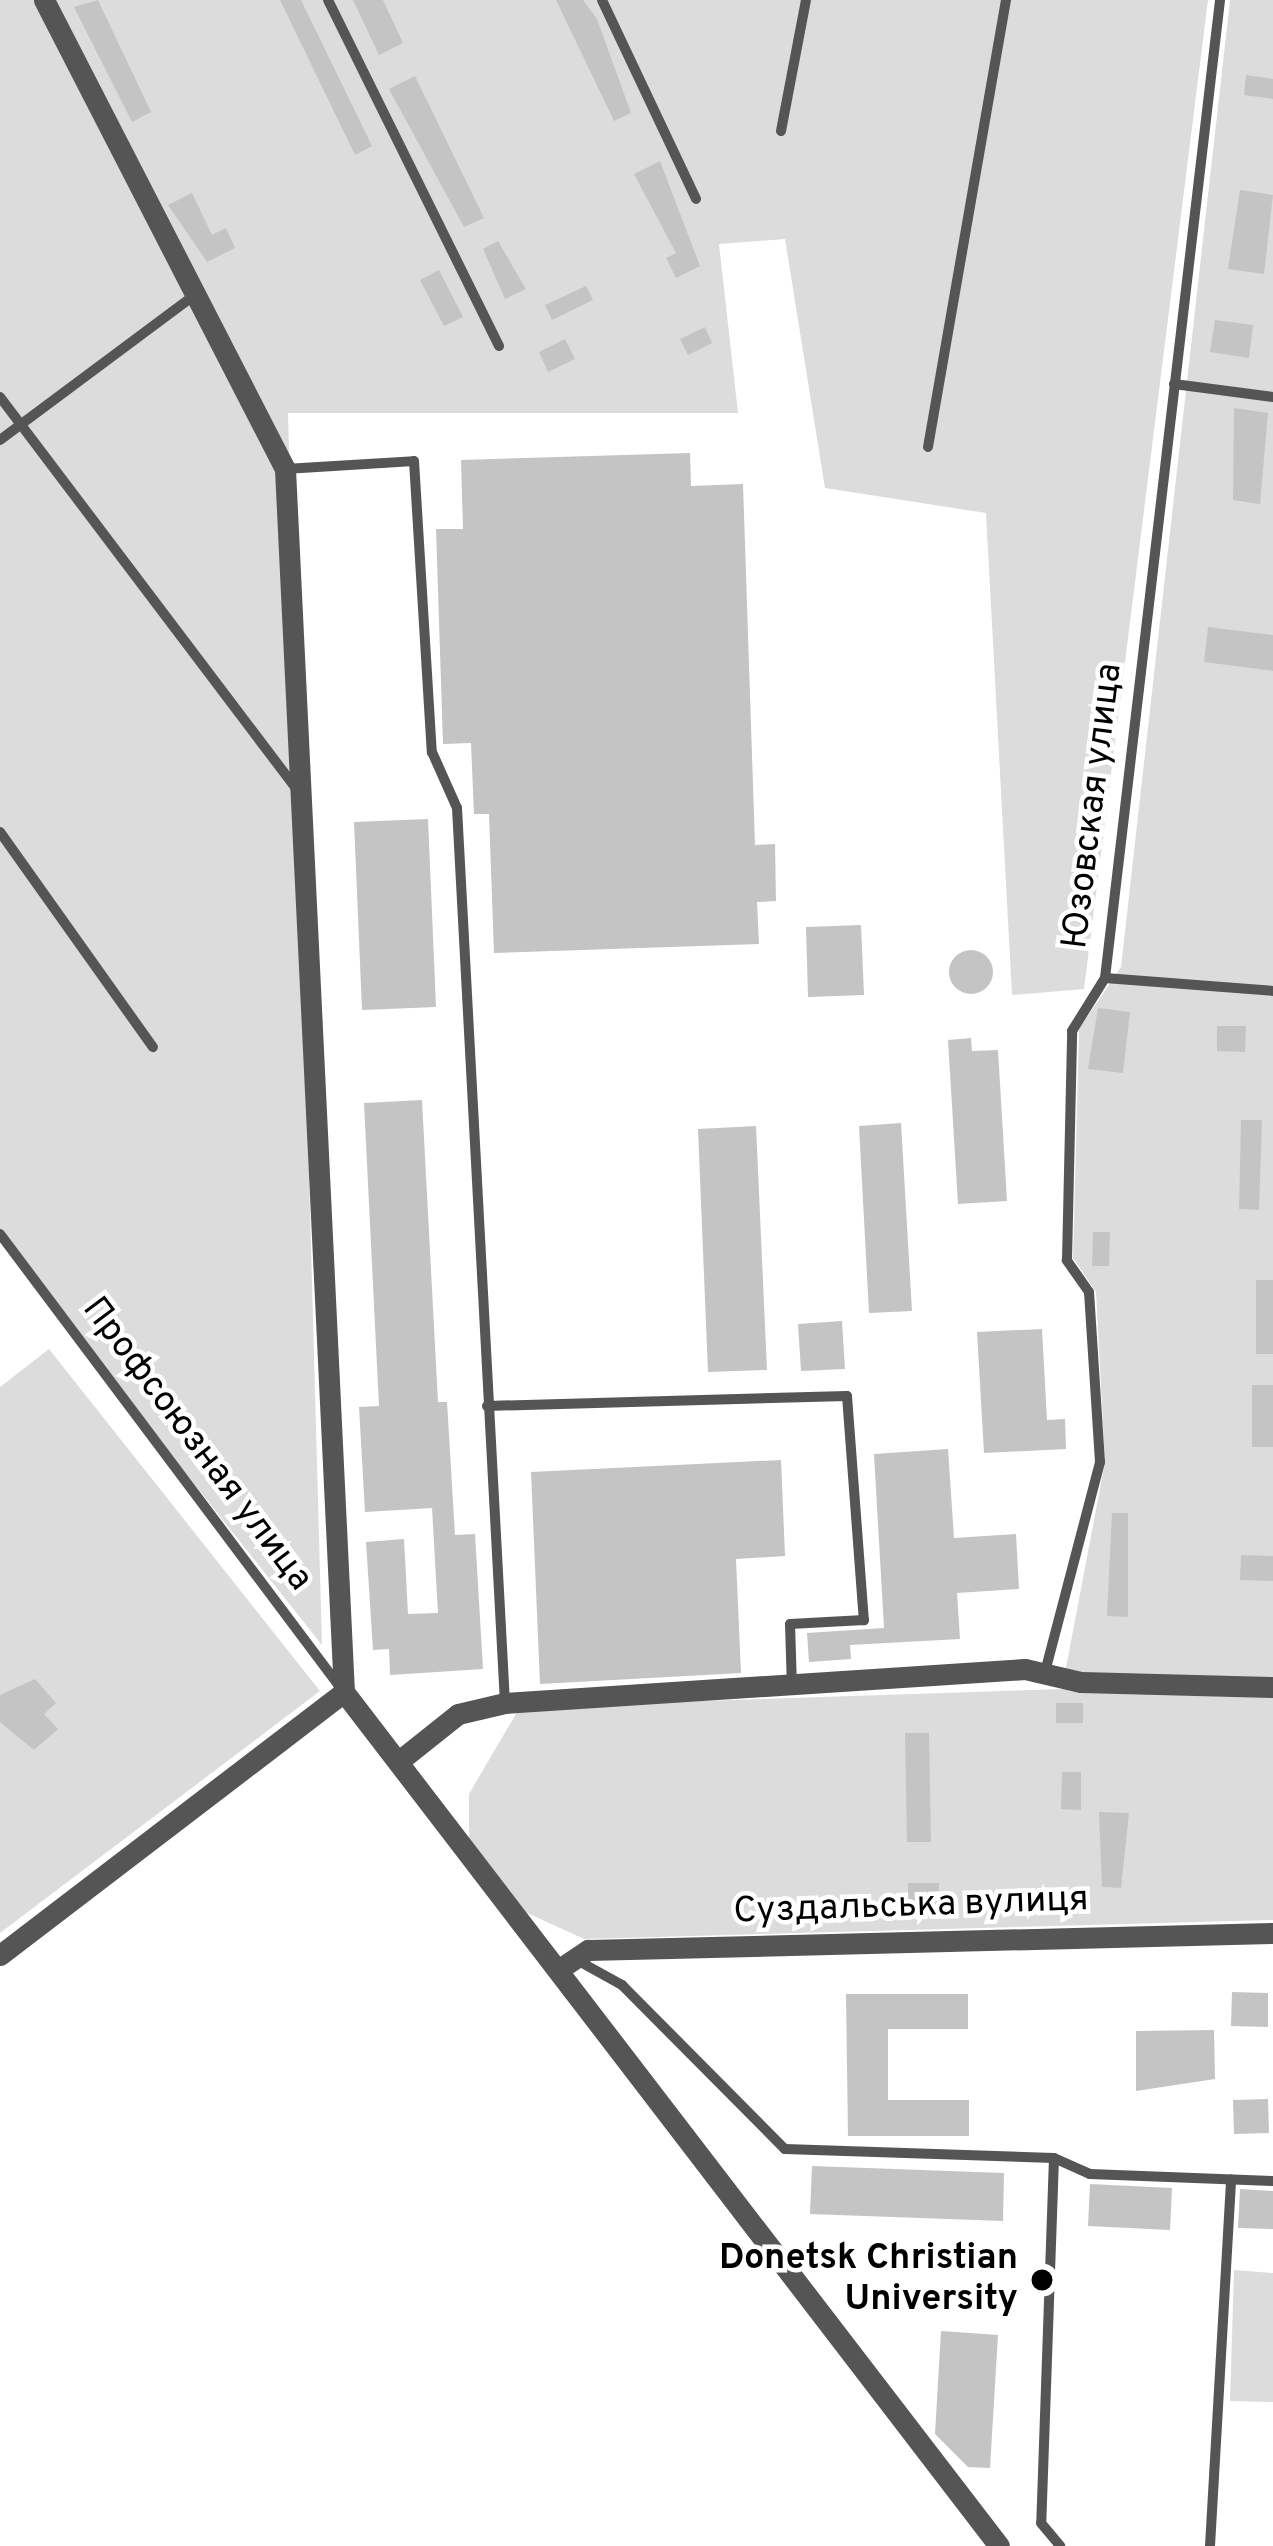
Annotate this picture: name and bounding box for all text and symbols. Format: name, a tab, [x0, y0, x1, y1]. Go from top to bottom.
street label: Юзовская улица	[1055, 661, 1133, 951]
street label: Профсоюзная улица	[72, 1290, 320, 1600]
street label: Суздальська вулиця	[733, 1879, 1089, 1935]
place label: Donetsk Christian University	[719, 2237, 1018, 2322]
marker: Donetsk Christian University	[1029, 2267, 1055, 2293]

